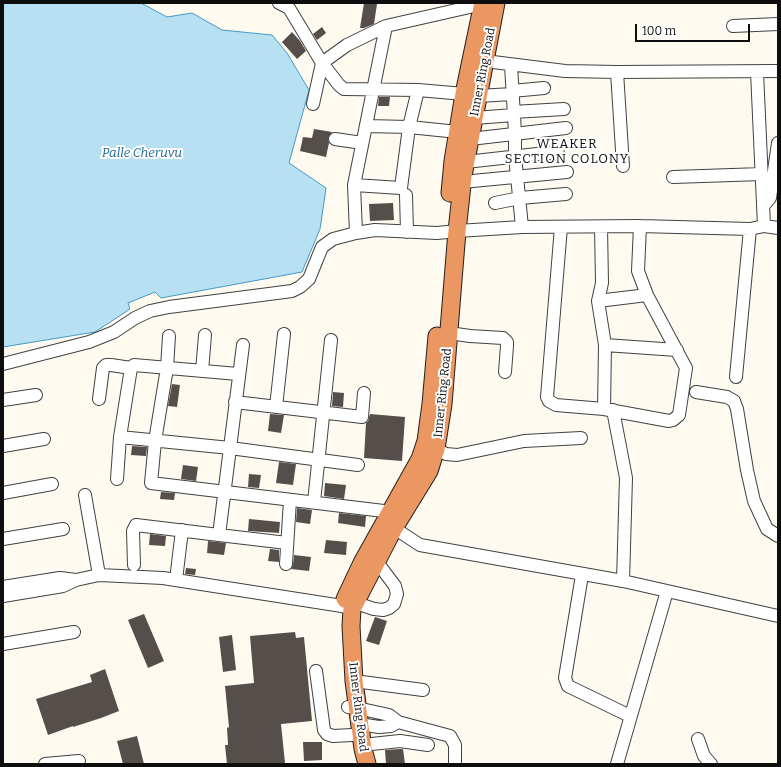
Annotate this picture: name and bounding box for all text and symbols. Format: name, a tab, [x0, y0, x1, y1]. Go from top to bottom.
scale bar	[637, 16, 752, 42]
text: 100 m	[642, 24, 676, 38]
street label: Inner Ring Road	[467, 26, 499, 118]
district label: WEAKER SECTION COLONY	[505, 136, 629, 167]
water label: Palle Cheruvu	[102, 145, 182, 161]
street label: Inner Ring Road	[431, 348, 455, 438]
street label: Inner Ring Road	[345, 661, 371, 753]

